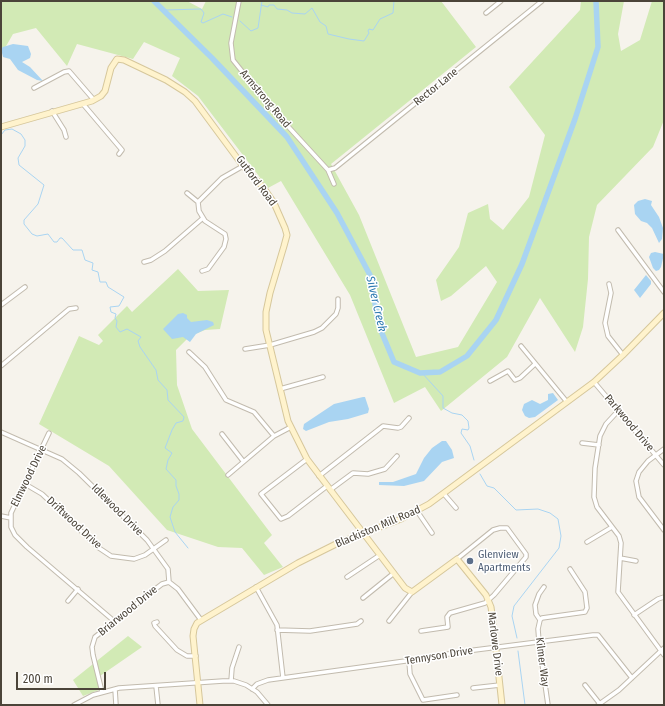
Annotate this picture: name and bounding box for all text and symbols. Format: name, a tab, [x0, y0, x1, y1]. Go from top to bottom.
street label: Rector Lane	[411, 65, 461, 109]
street label: Armstrong Road	[237, 67, 293, 131]
street label: Gutford Road	[233, 153, 279, 209]
water label: Silver Creek	[363, 275, 389, 333]
street label: Parkwood Drive	[601, 392, 657, 454]
street label: Elmwood Drive	[8, 443, 50, 509]
street label: Idlewood Drive	[88, 481, 146, 539]
street label: Driftwood Drive	[44, 494, 104, 552]
street label: Blackiston Mill Road	[334, 503, 422, 551]
place label: Glenview Apartments	[478, 548, 530, 574]
marker: Glenview Apartments	[465, 556, 475, 566]
street label: Briarwood Drive	[96, 583, 160, 639]
street label: Marlowe Drive	[485, 611, 505, 677]
street label: Kilmer Way	[532, 636, 552, 688]
street label: Tennyson Drive	[404, 644, 474, 668]
scale bar	[18, 664, 108, 690]
text: 200 m	[23, 672, 53, 686]

